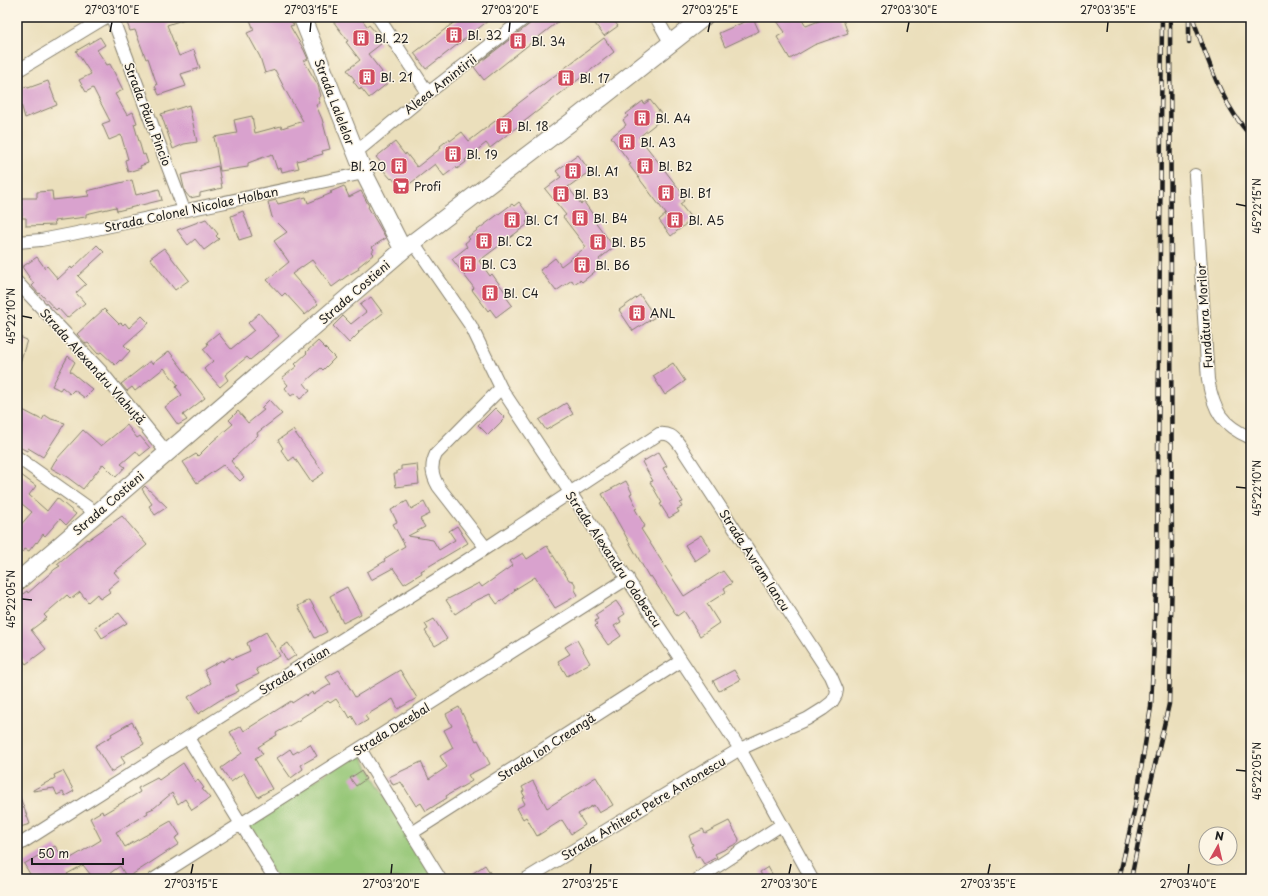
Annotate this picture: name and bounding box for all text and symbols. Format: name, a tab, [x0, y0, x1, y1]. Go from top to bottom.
text: 27°03'10"E	[85, 2, 139, 17]
text: 27°03'15"E	[284, 2, 338, 17]
text: 27°03'20"E	[481, 2, 539, 17]
text: 27°03'25"E	[682, 2, 738, 17]
text: 27°03'30"E	[880, 2, 938, 17]
text: 27°03'35"E	[1080, 2, 1136, 17]
building icon: Bl. 32	[444, 25, 464, 45]
place label: Bl. 32	[467, 26, 502, 44]
building icon: Bl. 22	[351, 28, 371, 48]
place label: Bl. 22	[374, 29, 409, 47]
building icon: Bl. 34	[508, 31, 528, 51]
place label: Bl. 34	[531, 32, 566, 50]
street label: Aleea Amintirii	[400, 50, 480, 118]
street label: Strada Lalelelor	[310, 56, 360, 148]
street label: Strada Păun Pincio	[120, 60, 176, 169]
building icon: Bl. 21	[357, 67, 377, 87]
place label: Bl. 21	[380, 68, 413, 86]
building icon: Bl. 17	[556, 68, 576, 88]
place label: Bl. 17	[579, 69, 610, 87]
building icon: Bl. A4	[632, 108, 652, 128]
place label: Bl. A4	[655, 109, 691, 127]
building icon: Bl. 18	[494, 116, 514, 136]
place label: Bl. 18	[517, 117, 549, 135]
building icon: Bl. A3	[617, 132, 637, 152]
place label: Bl. A3	[640, 133, 676, 151]
building icon: Bl. 19	[443, 144, 463, 164]
place label: Bl. 19	[466, 145, 498, 163]
building icon: Bl. 20	[389, 156, 409, 176]
building icon: Bl. B2	[635, 156, 655, 176]
place label: Bl. 20	[350, 157, 386, 175]
place label: Bl. B2	[658, 157, 693, 175]
building icon: Bl. A1	[563, 161, 583, 181]
place label: Bl. A1	[586, 162, 618, 180]
supermarket icon: Profi	[391, 176, 411, 196]
place label: Profi	[414, 177, 441, 195]
text: 45°22'15"N	[1249, 178, 1264, 234]
street label: Strada Colonel Nicolae Holban	[102, 182, 280, 236]
building icon: Bl. B1	[656, 183, 676, 203]
building icon: Bl. B3	[551, 184, 571, 204]
place label: Bl. B1	[679, 184, 711, 202]
place label: Bl. B3	[574, 185, 609, 203]
building icon: Bl. B4	[570, 208, 590, 228]
place label: Bl. B4	[593, 209, 628, 227]
building icon: Bl. C1	[502, 210, 522, 230]
building icon: Bl. A5	[665, 210, 685, 230]
place label: Bl. C1	[525, 211, 558, 229]
place label: Bl. A5	[688, 211, 724, 229]
building icon: Bl. C2	[474, 231, 494, 251]
place label: Bl. C2	[497, 232, 533, 250]
building icon: Bl. B5	[588, 232, 608, 252]
place label: Bl. B5	[611, 233, 646, 251]
building icon: Bl. C3	[458, 254, 478, 274]
place label: Bl. C3	[481, 255, 517, 273]
building icon: Bl. B6	[572, 255, 592, 275]
street label: Strada Costieni	[314, 256, 394, 328]
place label: Bl. B6	[595, 256, 630, 274]
street label: Fundătura Morilor	[1191, 262, 1217, 369]
building icon: Bl. C4	[480, 283, 500, 303]
place label: Bl. C4	[503, 284, 539, 302]
text: 45°22'10"N	[3, 288, 18, 344]
building icon: ANL	[627, 303, 647, 323]
street label: Strada Alexandru Vlahuță	[36, 304, 150, 428]
place label: ANL	[650, 304, 676, 322]
text: 45°22'10"N	[1249, 460, 1264, 516]
street label: Strada Costieni	[68, 467, 148, 539]
street label: Strada Alexandru Odobescu	[562, 487, 666, 631]
street label: Strada Avram Iancu	[715, 505, 795, 615]
text: 45°22'05"N	[3, 570, 18, 628]
street label: Strada Traian	[255, 641, 333, 699]
street label: Strada Decebal	[349, 698, 433, 760]
street label: Strada Ion Creangă	[494, 708, 599, 785]
text: 45°22'05"N	[1249, 742, 1264, 800]
street label: Strada Arhitect Petre Antonescu	[557, 752, 729, 864]
north arrow	[1198, 826, 1238, 866]
text: N	[1214, 827, 1225, 845]
scale bar	[32, 840, 123, 866]
text: 50 m	[38, 844, 69, 862]
text: 27°03'15"E	[164, 876, 218, 891]
text: 27°03'20"E	[362, 876, 420, 891]
text: 27°03'25"E	[562, 876, 618, 891]
text: 27°03'30"E	[760, 876, 818, 891]
text: 27°03'35"E	[960, 876, 1016, 891]
text: 27°03'40"E	[1160, 876, 1216, 891]

